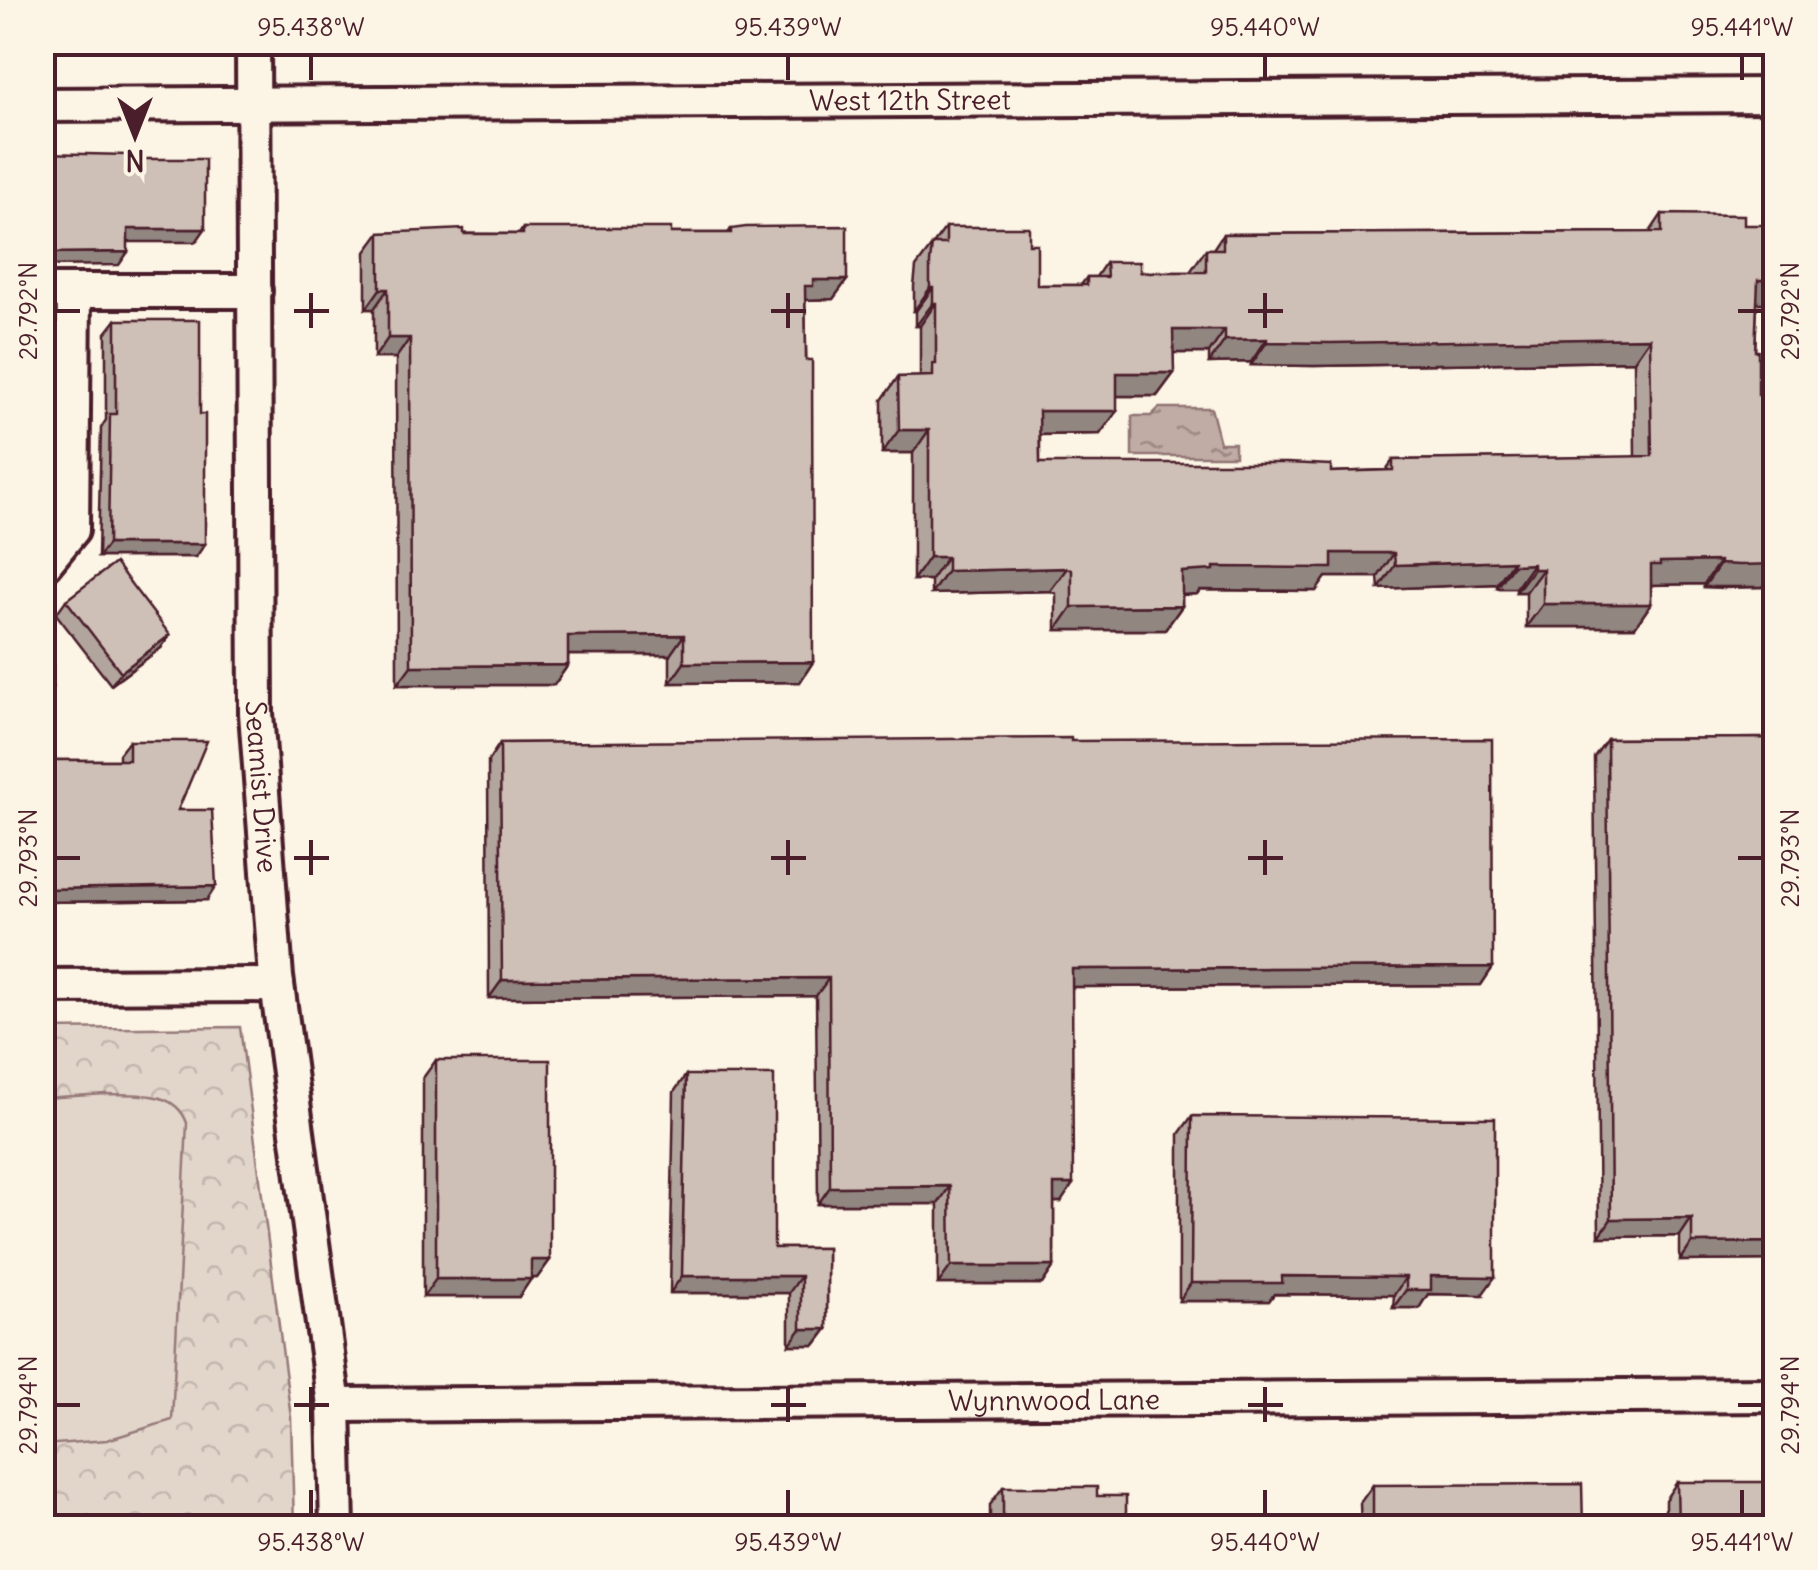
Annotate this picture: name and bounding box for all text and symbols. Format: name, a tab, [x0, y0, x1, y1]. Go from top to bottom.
text: 95.438°W	[257, 11, 365, 43]
text: 95.439°W	[734, 11, 842, 43]
text: 95.440°W	[1210, 11, 1320, 43]
text: 95.441°W	[1690, 11, 1794, 43]
street label: West 12th Street	[809, 81, 1011, 119]
north arrow	[85, 85, 185, 185]
text: N	[125, 142, 145, 178]
text: 29.792°N	[12, 262, 44, 360]
text: 29.792°N	[1774, 262, 1806, 360]
street label: Seamist Drive	[238, 701, 286, 874]
text: 29.793°N	[12, 808, 44, 908]
text: 29.793°N	[1774, 808, 1806, 908]
text: 29.794°N	[12, 1355, 44, 1455]
text: 29.794°N	[1774, 1355, 1806, 1455]
street label: Wynnwood Lane	[948, 1381, 1160, 1419]
text: 95.438°W	[257, 1526, 365, 1558]
text: 95.439°W	[734, 1526, 842, 1558]
text: 95.440°W	[1210, 1526, 1320, 1558]
text: 95.441°W	[1690, 1526, 1794, 1558]

